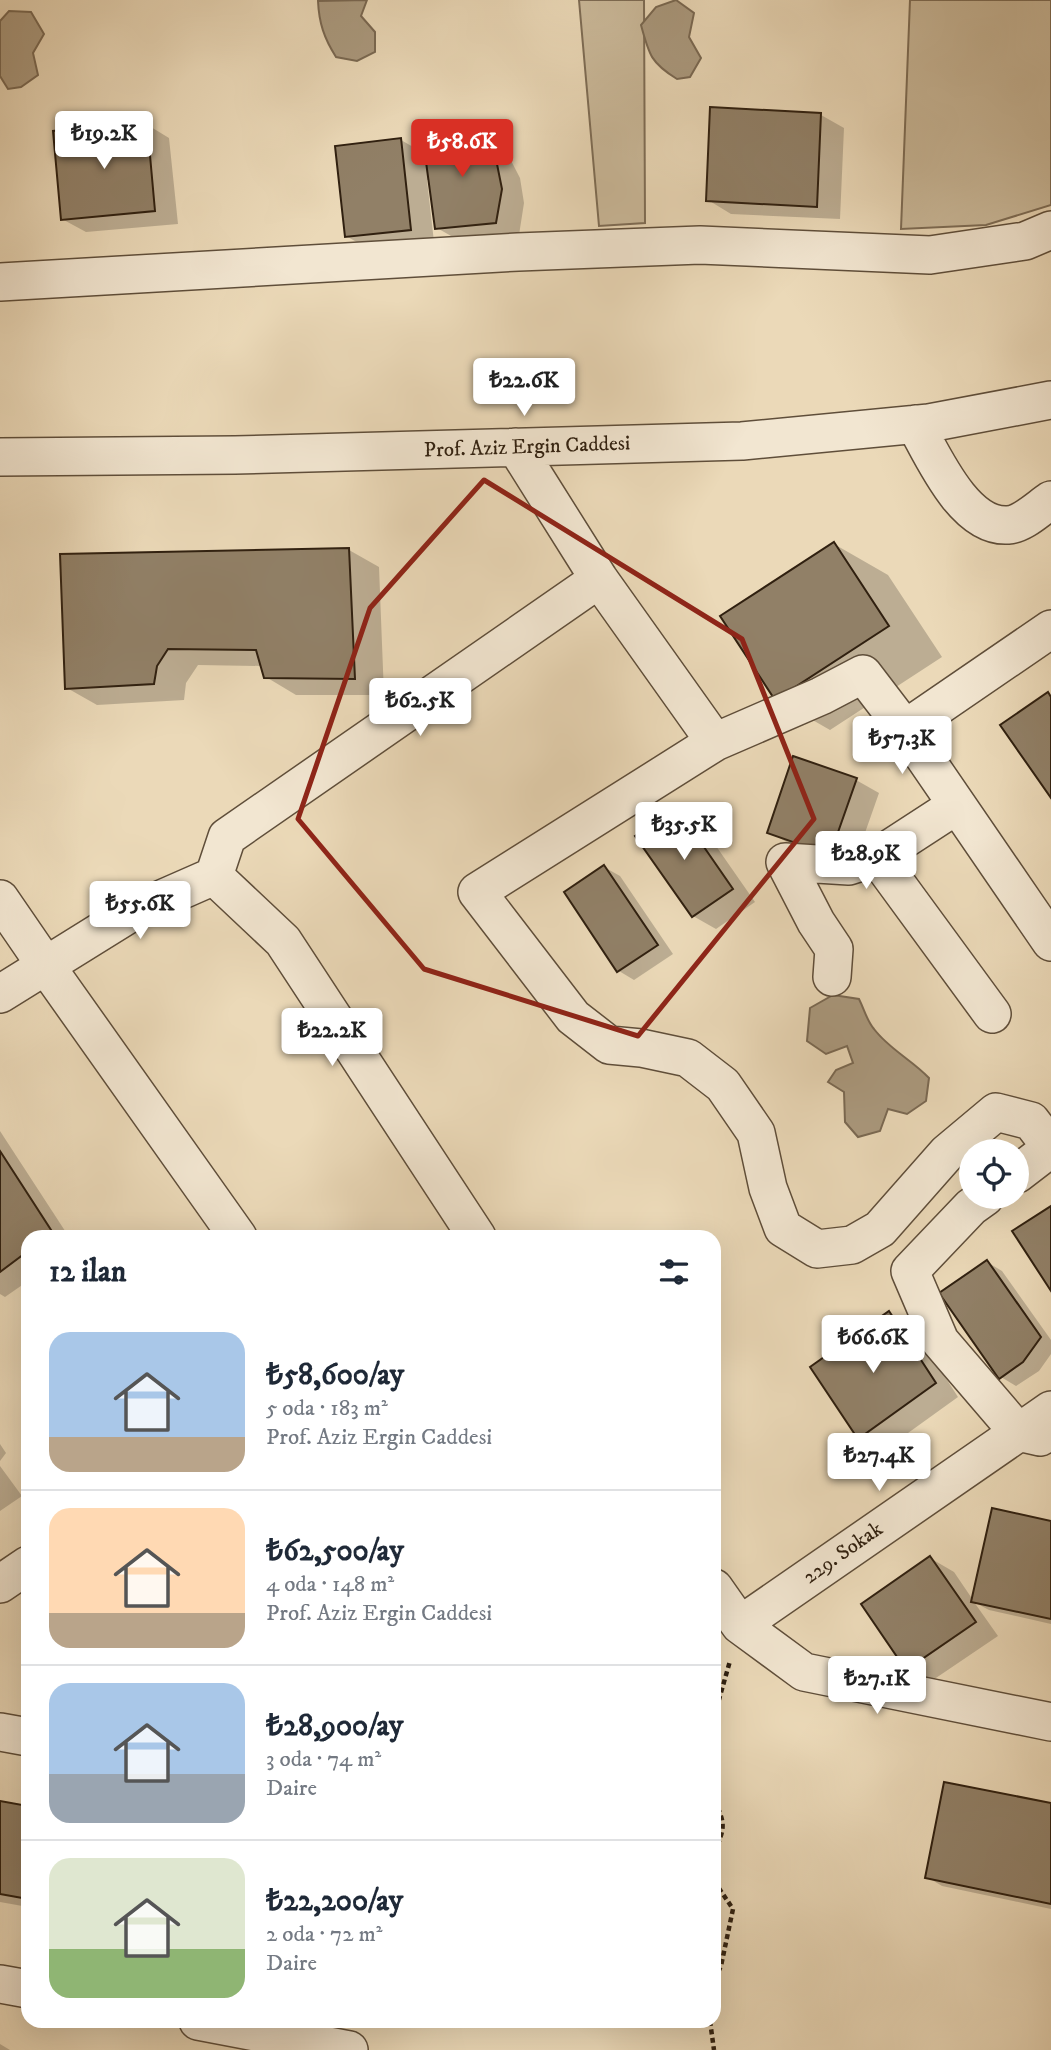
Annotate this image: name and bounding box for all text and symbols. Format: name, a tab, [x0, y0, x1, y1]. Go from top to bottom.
pin: ₺19.2K	[47, 111, 161, 171]
text: ₺19.2K	[71, 119, 137, 148]
pin: ₺58.6K	[405, 120, 519, 179]
text: ₺58.6K	[427, 127, 497, 156]
pin: ₺22.6K	[467, 358, 581, 418]
text: ₺22.6K	[489, 366, 559, 395]
street label: Prof. Aziz Ergin Caddesi	[423, 430, 631, 464]
pin: ₺62.5K	[363, 678, 477, 738]
text: ₺62.5K	[385, 686, 455, 715]
pin: ₺57.3K	[845, 716, 959, 776]
text: ₺57.3K	[869, 724, 935, 753]
pin: ₺35.5K	[627, 802, 741, 862]
text: ₺35.5K	[651, 810, 717, 839]
pin: ₺28.9K	[809, 832, 923, 891]
text: ₺28.9K	[831, 839, 901, 868]
pin: ₺55.6K	[83, 881, 197, 941]
text: ₺55.6K	[106, 889, 174, 918]
pin: ₺22.2K	[275, 1009, 389, 1068]
text: ₺22.2K	[297, 1016, 367, 1045]
map controls	[959, 1139, 1029, 1209]
button: locate	[959, 1139, 1029, 1209]
icon: filters	[655, 1253, 693, 1291]
text: 12 ilan	[49, 1254, 126, 1291]
pin: ₺66.6K	[816, 1316, 930, 1375]
text: ₺66.6K	[838, 1323, 908, 1352]
text: ₺58,600/ay	[266, 1357, 404, 1394]
icon: home	[105, 1360, 189, 1444]
text: 5 oda · 183 m²	[266, 1394, 388, 1423]
text: Prof. Aziz Ergin Caddesi	[266, 1423, 492, 1452]
pin: ₺27.4K	[822, 1434, 936, 1493]
text: ₺27.4K	[844, 1441, 914, 1470]
street label: 229. Sokak	[798, 1516, 888, 1590]
text: ₺62,500/ay	[266, 1533, 404, 1570]
icon: home	[105, 1536, 189, 1620]
text: 4 oda · 148 m²	[266, 1570, 394, 1599]
text: Prof. Aziz Ergin Caddesi	[266, 1599, 492, 1628]
pin: ₺27.1K	[820, 1656, 934, 1716]
text: ₺27.1K	[844, 1664, 910, 1693]
text: ₺28,900/ay	[266, 1708, 403, 1745]
icon: home	[105, 1711, 189, 1795]
text: 3 oda · 74 m²	[266, 1745, 381, 1774]
text: Daire	[266, 1774, 317, 1803]
text: ₺22,200/ay	[266, 1883, 403, 1920]
icon: home	[105, 1886, 189, 1970]
text: 2 oda · 72 m²	[266, 1920, 382, 1949]
text: Daire	[266, 1949, 317, 1978]

